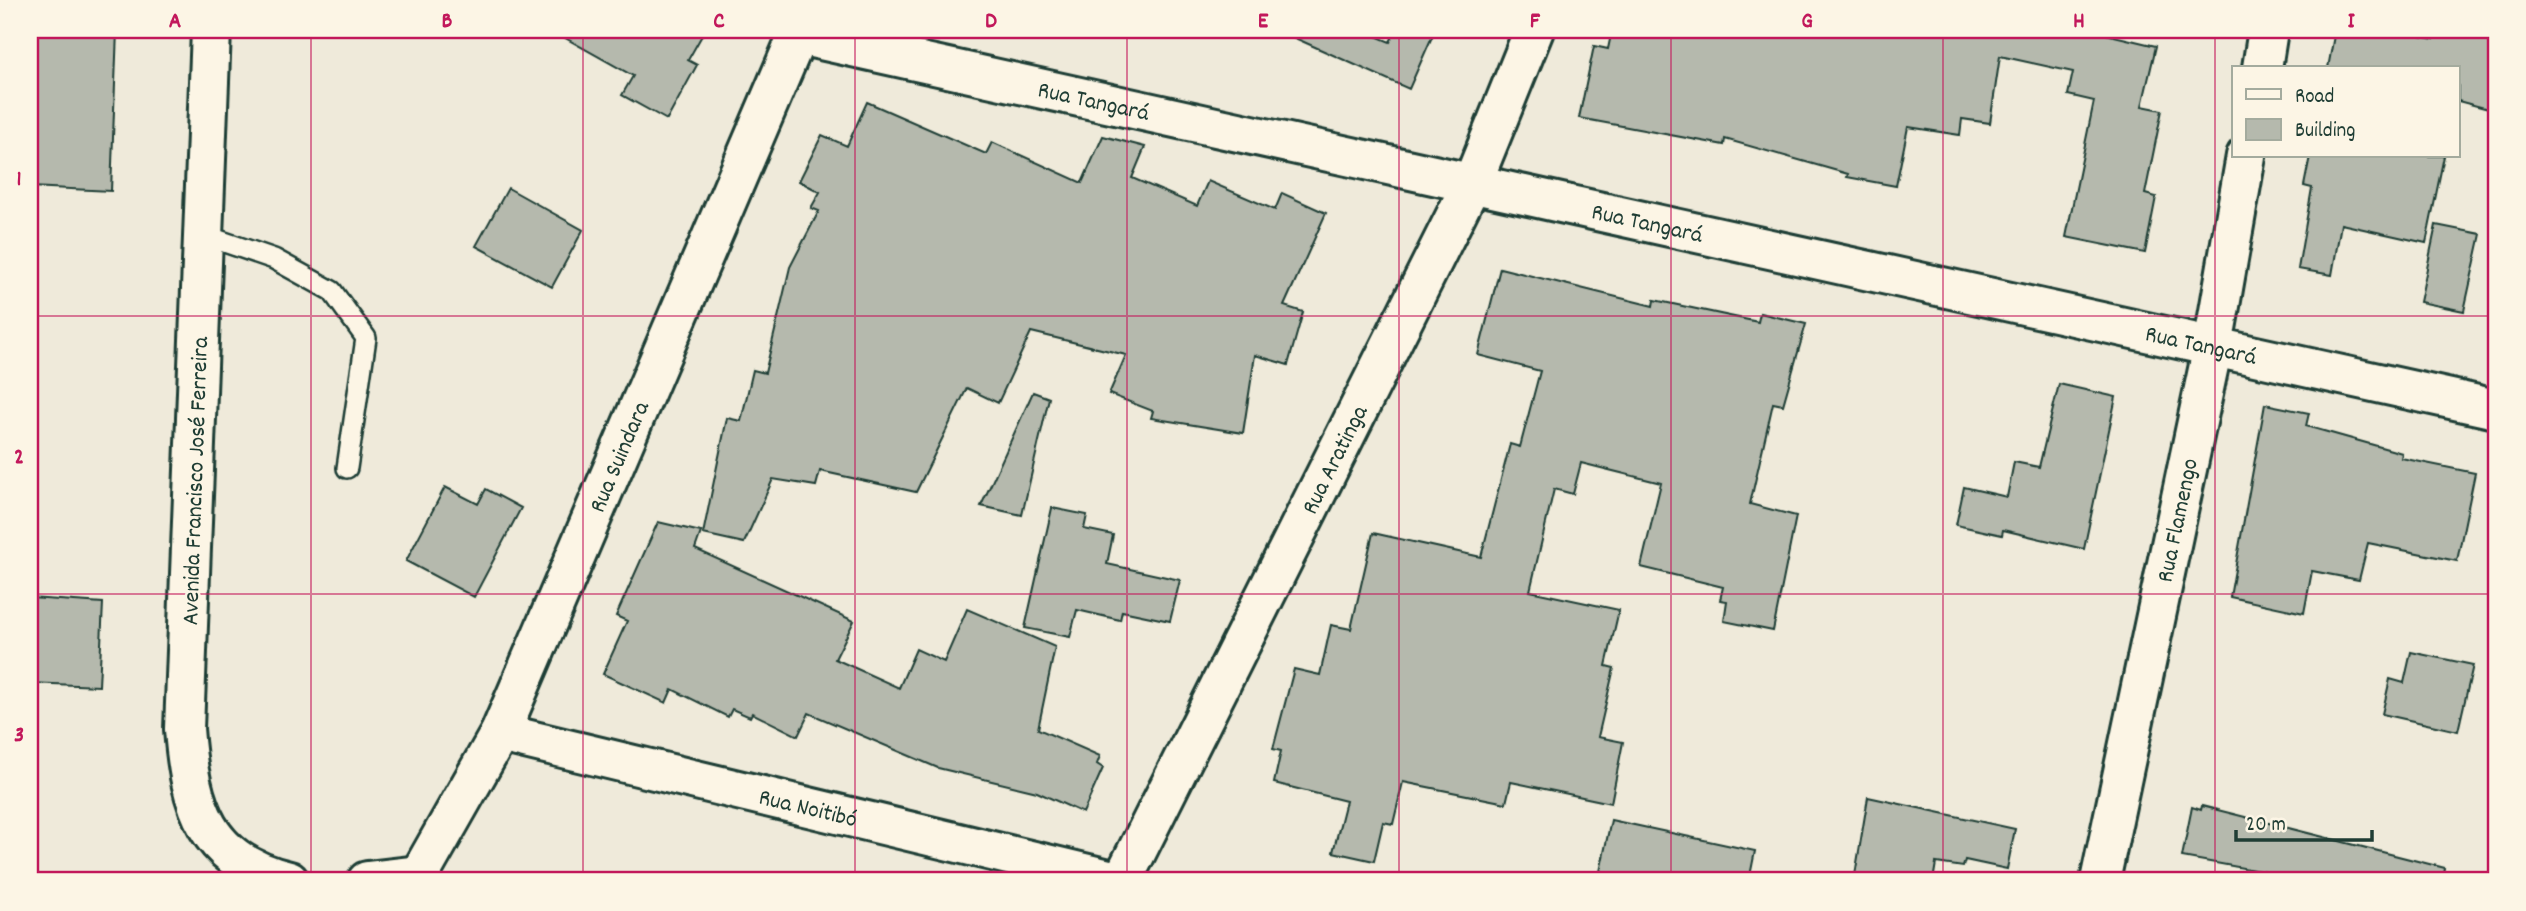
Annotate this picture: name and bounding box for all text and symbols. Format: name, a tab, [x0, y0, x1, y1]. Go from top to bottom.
text: A	[169, 6, 181, 39]
text: B	[442, 6, 453, 39]
text: C	[713, 6, 725, 39]
text: D	[985, 6, 997, 39]
text: E	[1258, 6, 1269, 39]
text: F	[1530, 6, 1541, 39]
text: G	[1801, 6, 1813, 39]
text: H	[2073, 6, 2085, 39]
text: I	[2347, 6, 2355, 39]
legend	[2232, 66, 2460, 158]
street label: Rua Tangará	[1034, 74, 1152, 132]
text: Road	[2295, 83, 2334, 113]
text: Building	[2295, 117, 2355, 147]
text: 1	[16, 164, 22, 197]
street label: Rua Tangará	[1588, 196, 1706, 254]
street label: Rua Tangará	[2142, 318, 2260, 376]
street label: Avenida Francisco José Ferreira	[175, 336, 219, 626]
street label: Rua Suindara	[582, 396, 660, 518]
street label: Rua Aratinga	[1295, 399, 1378, 521]
text: 2	[14, 442, 24, 475]
street label: Rua Flamengo	[2150, 455, 2209, 586]
text: 3	[14, 720, 24, 753]
street label: Rua Noitibó	[755, 782, 860, 838]
scale bar	[2236, 799, 2372, 843]
text: 20 m	[2246, 811, 2286, 841]

